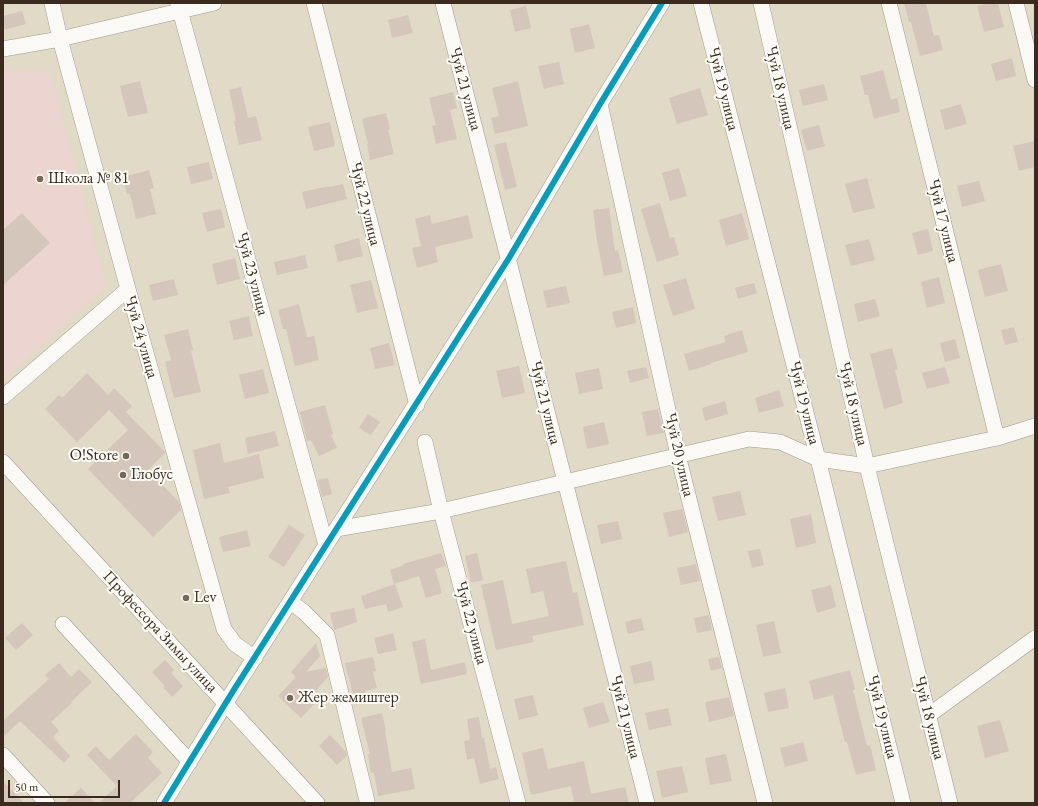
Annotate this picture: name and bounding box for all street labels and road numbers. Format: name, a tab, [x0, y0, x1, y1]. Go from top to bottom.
street label: Чуй 18 улица	[761, 44, 799, 132]
street label: Чуй 21 улица	[445, 45, 485, 133]
street label: Чуй 19 улица	[703, 45, 743, 133]
street label: Чуй 22 улица	[345, 160, 385, 248]
street label: Чуй 17 улица	[923, 177, 963, 265]
street label: Чуй 23 улица	[232, 230, 272, 318]
street label: Чуй 24 улица	[120, 293, 162, 381]
street label: Чуй 21 улица	[525, 359, 565, 447]
street label: Чуй 19 улица	[784, 359, 824, 447]
street label: Чуй 18 улица	[834, 360, 872, 448]
street label: Чуй 20 улица	[660, 411, 698, 499]
street label: Профессора Зимы улица	[99, 567, 221, 697]
street label: Чуй 22 улица	[451, 579, 491, 667]
street label: Чуй 21 улица	[605, 673, 645, 761]
street label: Чуй 19 улица	[862, 673, 902, 761]
street label: Чуй 18 улица	[909, 674, 949, 762]

